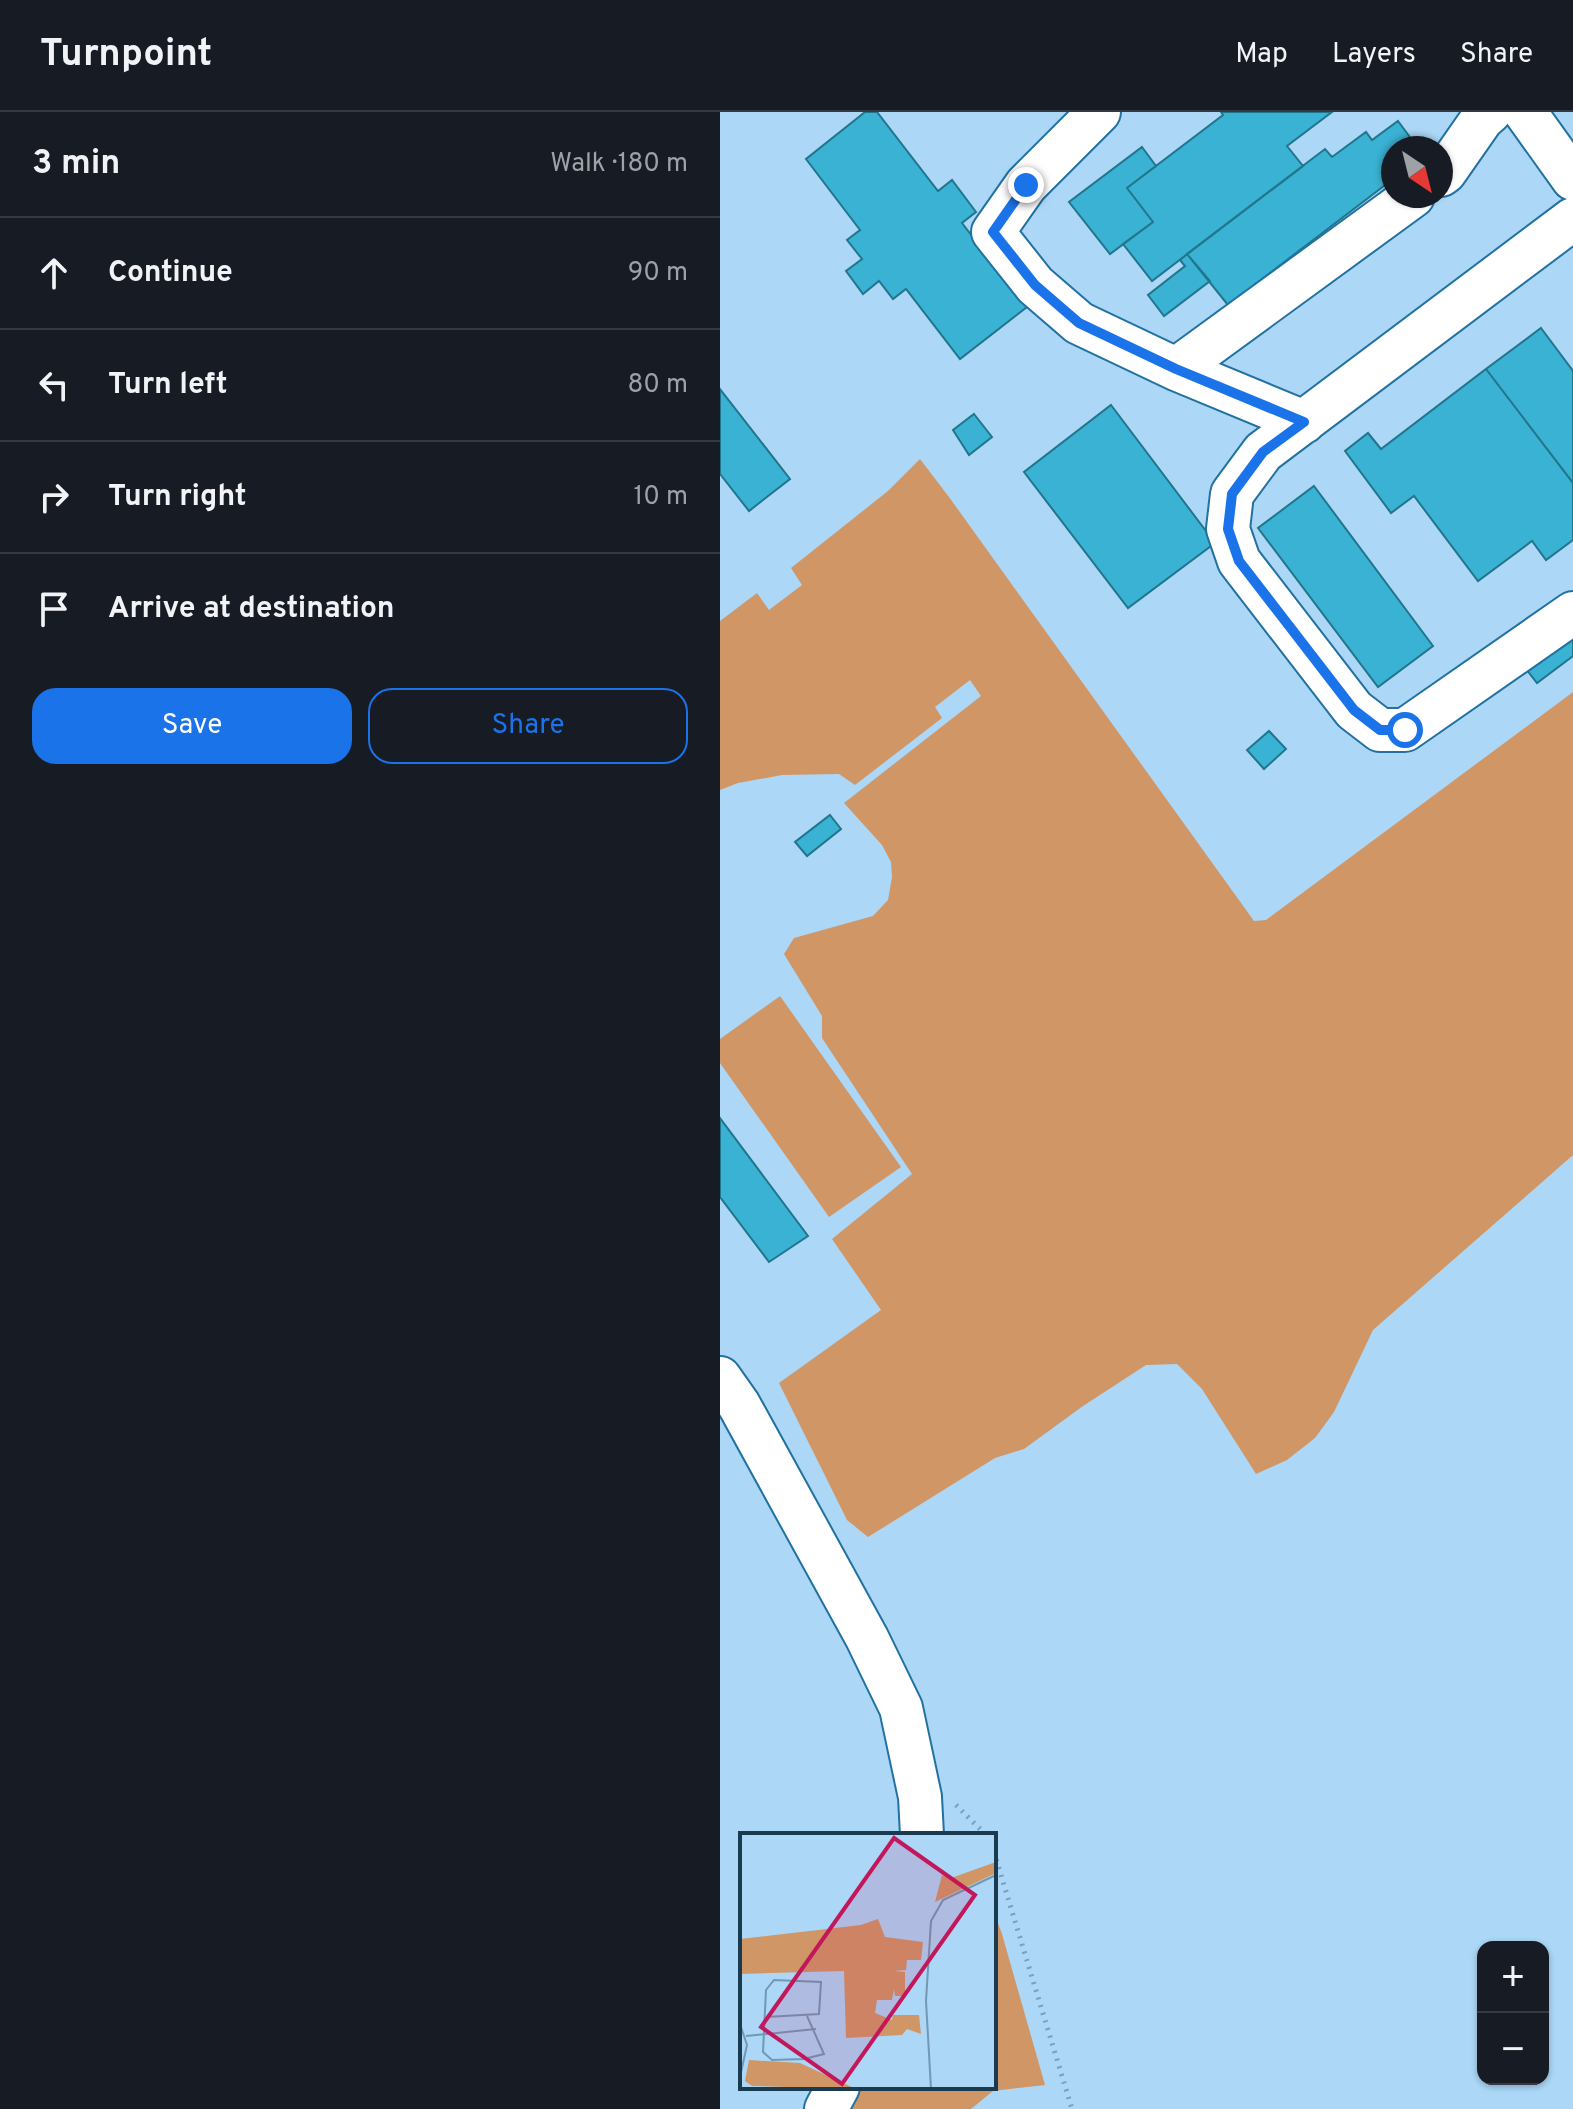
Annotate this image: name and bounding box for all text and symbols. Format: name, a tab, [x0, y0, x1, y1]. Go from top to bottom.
text: Turnpoint	[40, 31, 212, 80]
text: Map	[1235, 37, 1288, 73]
text: Layers	[1332, 37, 1416, 73]
text: Share	[1460, 37, 1533, 73]
north arrow	[1381, 136, 1453, 208]
text: 3 min	[32, 143, 120, 186]
text: Walk · 180 m	[550, 148, 688, 181]
route end	[1008, 167, 1044, 203]
icon: ahead	[32, 251, 76, 295]
text: Continue	[108, 255, 233, 292]
text: 90 m	[628, 257, 688, 290]
icon: left	[32, 363, 76, 407]
text: Turn left	[108, 367, 228, 404]
text: 80 m	[628, 369, 688, 402]
icon: right	[32, 475, 76, 519]
text: Turn right	[108, 479, 246, 516]
text: 10 m	[633, 481, 688, 514]
icon: arrive	[32, 587, 76, 631]
text: Arrive at destination	[108, 591, 394, 628]
button: Save	[32, 688, 352, 764]
button: Share	[368, 688, 688, 764]
route start	[1387, 712, 1423, 748]
inset map	[740, 1833, 996, 2089]
map controls	[1477, 1941, 1549, 2085]
button: +	[1477, 1941, 1549, 2013]
button: −	[1477, 2013, 1549, 2085]

